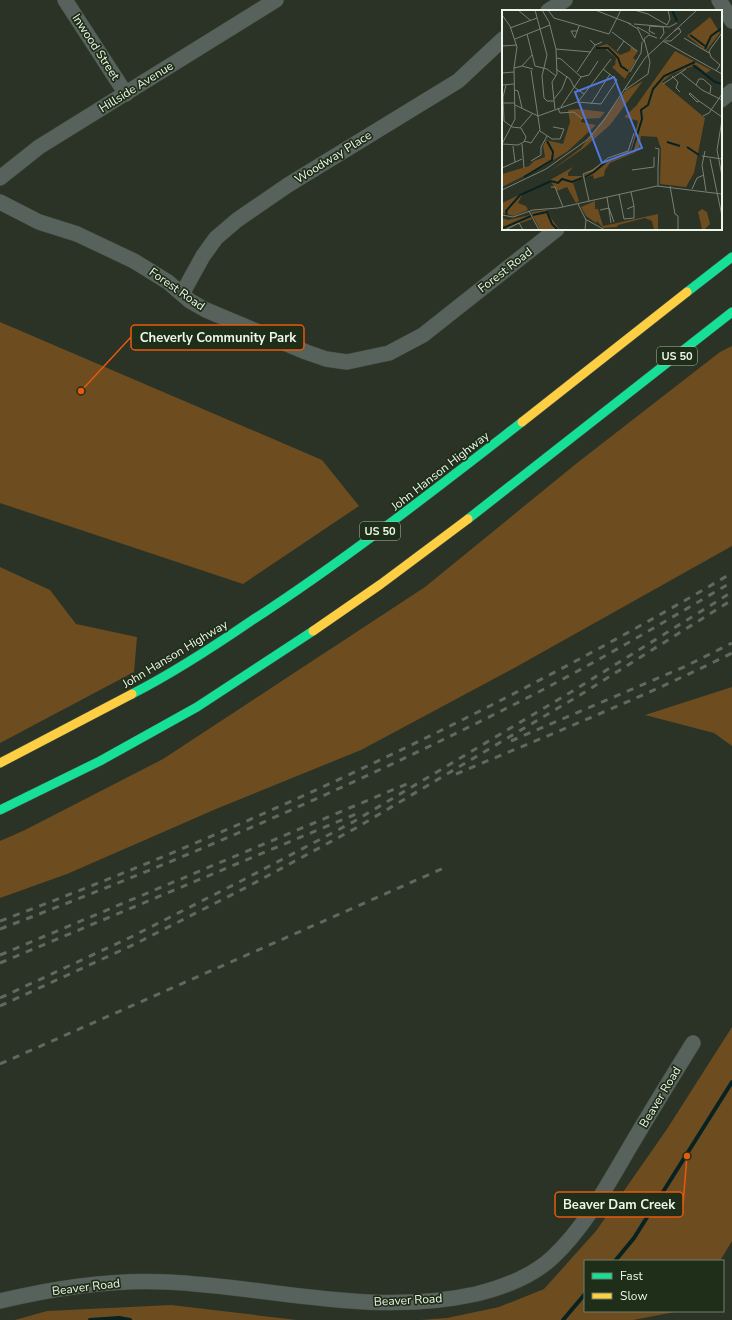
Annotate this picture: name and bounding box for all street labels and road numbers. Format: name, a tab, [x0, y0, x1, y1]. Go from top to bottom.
street label: Inwood Street	[69, 11, 124, 84]
street label: Hillside Avenue	[96, 58, 176, 116]
street label: Woodway Place	[292, 127, 374, 187]
street label: Forest Road	[475, 244, 535, 296]
street label: Forest Road	[146, 264, 208, 314]
road number: US 50	[657, 347, 697, 365]
street label: John Hanson Highway	[387, 427, 493, 515]
road number: US 50	[360, 522, 400, 540]
street label: John Hanson Highway	[119, 616, 231, 692]
street label: Beaver Road	[635, 1063, 685, 1131]
street label: Beaver Road	[51, 1275, 121, 1299]
street label: Beaver Road	[373, 1290, 443, 1310]

